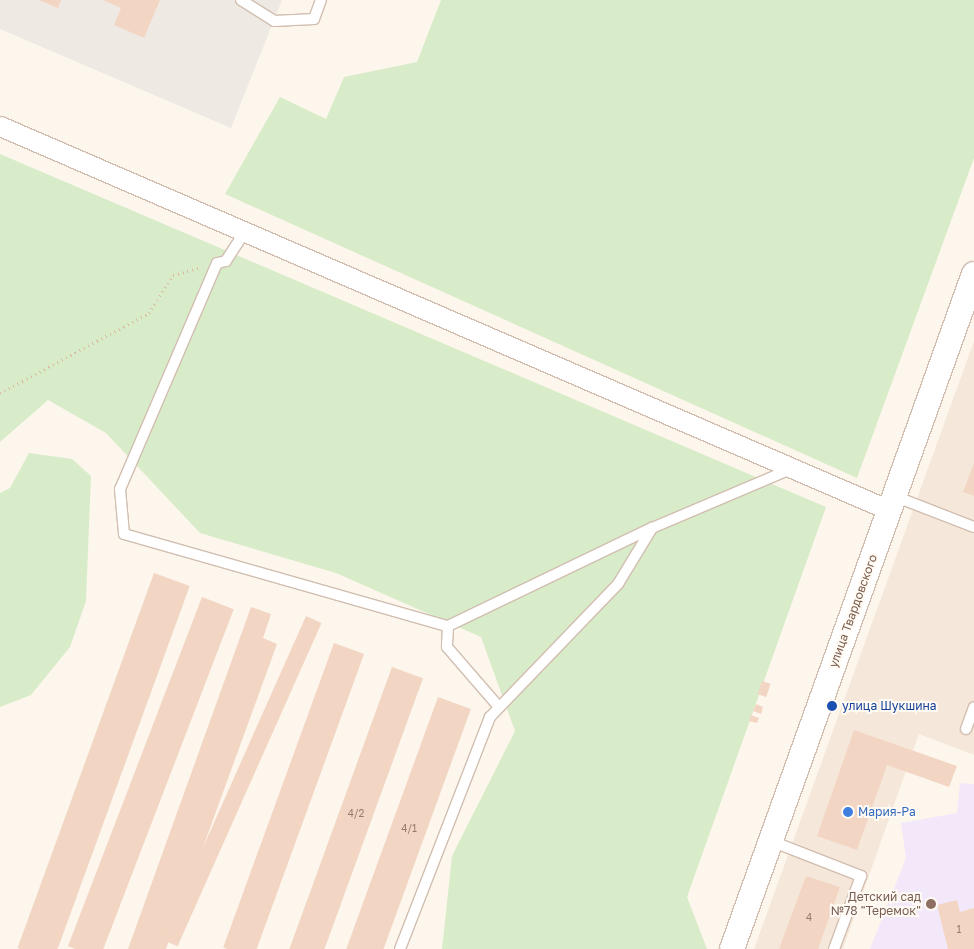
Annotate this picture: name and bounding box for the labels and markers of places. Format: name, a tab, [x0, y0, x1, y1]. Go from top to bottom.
place label: улица Шукшина	[842, 699, 937, 713]
marker: улица Шукшина	[826, 700, 838, 712]
place label: Мария-Ра	[858, 805, 916, 819]
marker: Мария-Ра	[842, 806, 854, 818]
place label: Детский сад №78 "Теремок"	[831, 890, 921, 918]
marker: Детский сад №78 "Теремок"	[925, 898, 937, 910]

